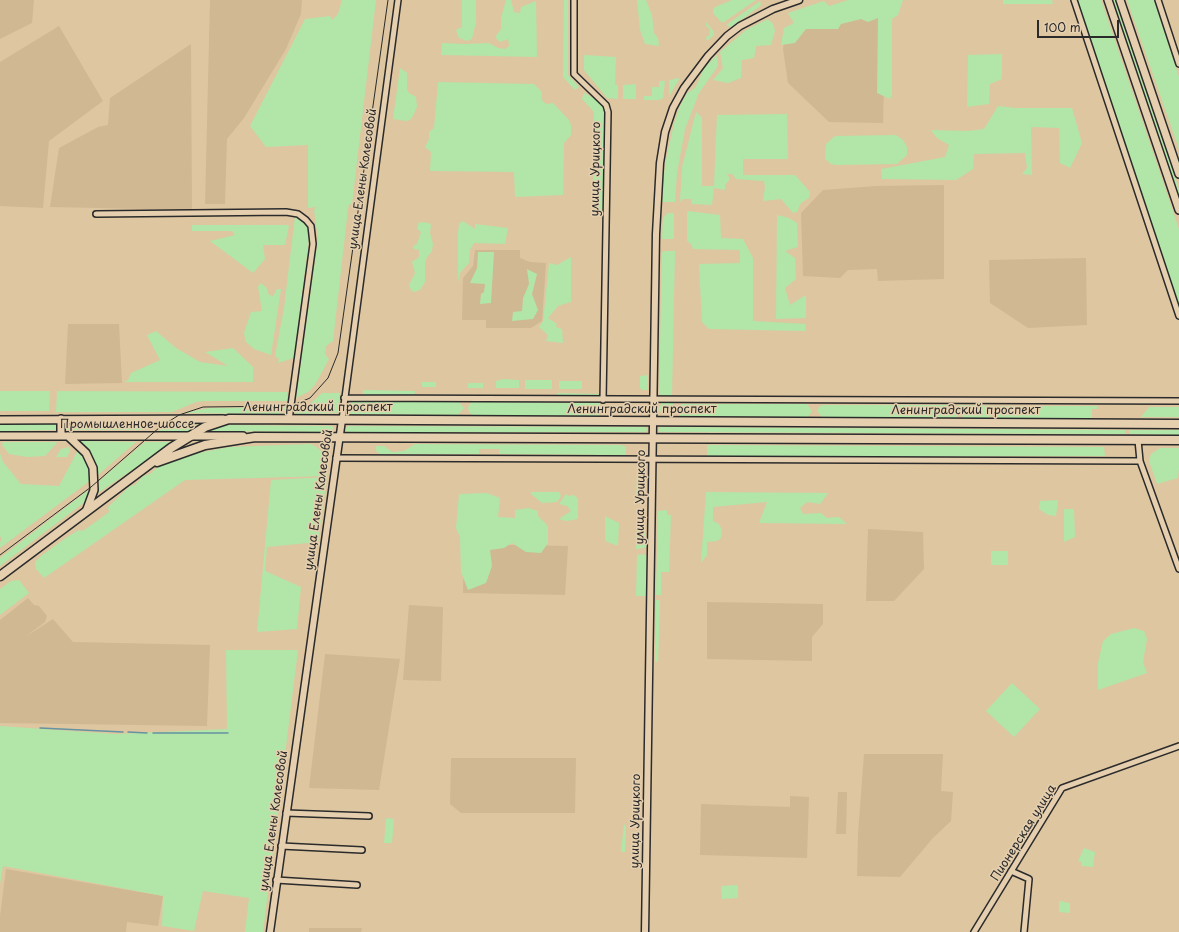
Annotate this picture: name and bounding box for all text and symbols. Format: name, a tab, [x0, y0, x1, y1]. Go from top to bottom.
scale bar	[1039, 12, 1121, 38]
text: 100 m	[1044, 18, 1081, 36]
street label: улица Елены Колесовой	[346, 108, 380, 250]
street label: улица Урицкого	[588, 122, 604, 216]
street label: Ленинградский проспект	[243, 401, 393, 415]
street label: Ленинградский проспект	[567, 403, 717, 417]
street label: Ленинградский проспект	[891, 404, 1041, 418]
street label: Промышленное шоссе	[60, 418, 194, 432]
street label: улица Елены Колесовой	[302, 429, 336, 571]
street label: улица Урицкого	[633, 450, 649, 544]
street label: улица Елены Колесовой	[257, 750, 291, 892]
street label: улица Урицкого	[628, 774, 644, 868]
street label: Пионерская улица	[988, 782, 1060, 884]

